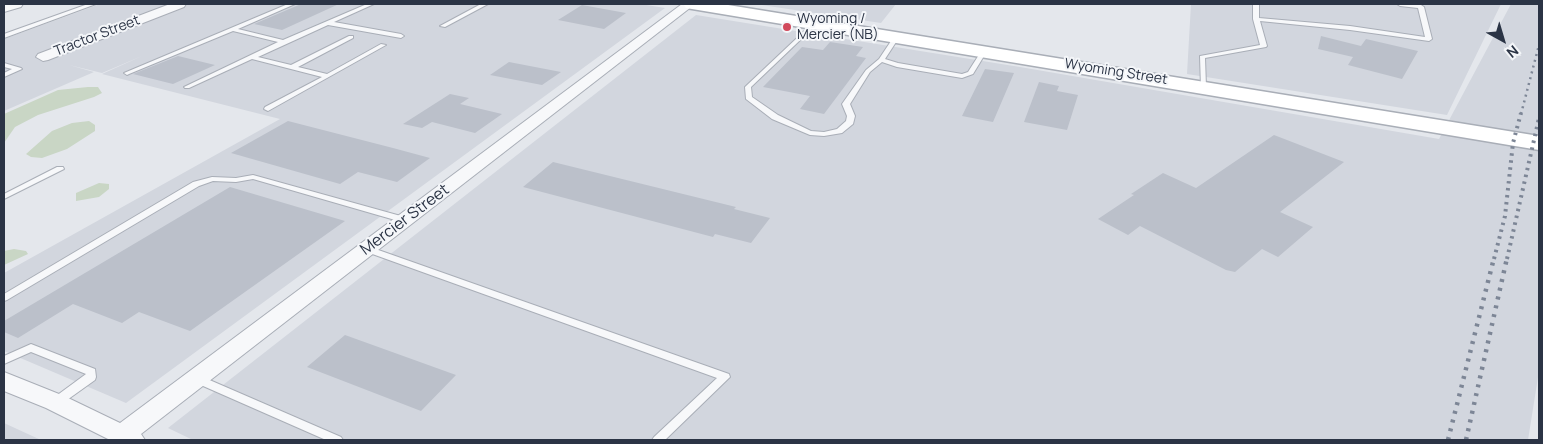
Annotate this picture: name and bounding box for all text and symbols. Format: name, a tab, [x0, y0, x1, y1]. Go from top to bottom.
place label: Wyoming / Mercier (NB)	[797, 11, 879, 44]
street label: Tractor Street	[52, 12, 142, 60]
north arrow	[1478, 15, 1528, 65]
marker: Wyoming / Mercier (NB)	[781, 21, 793, 33]
text: N	[1503, 41, 1523, 63]
street label: Wyoming Street	[1063, 56, 1169, 88]
street label: Mercier Street	[357, 180, 453, 260]

